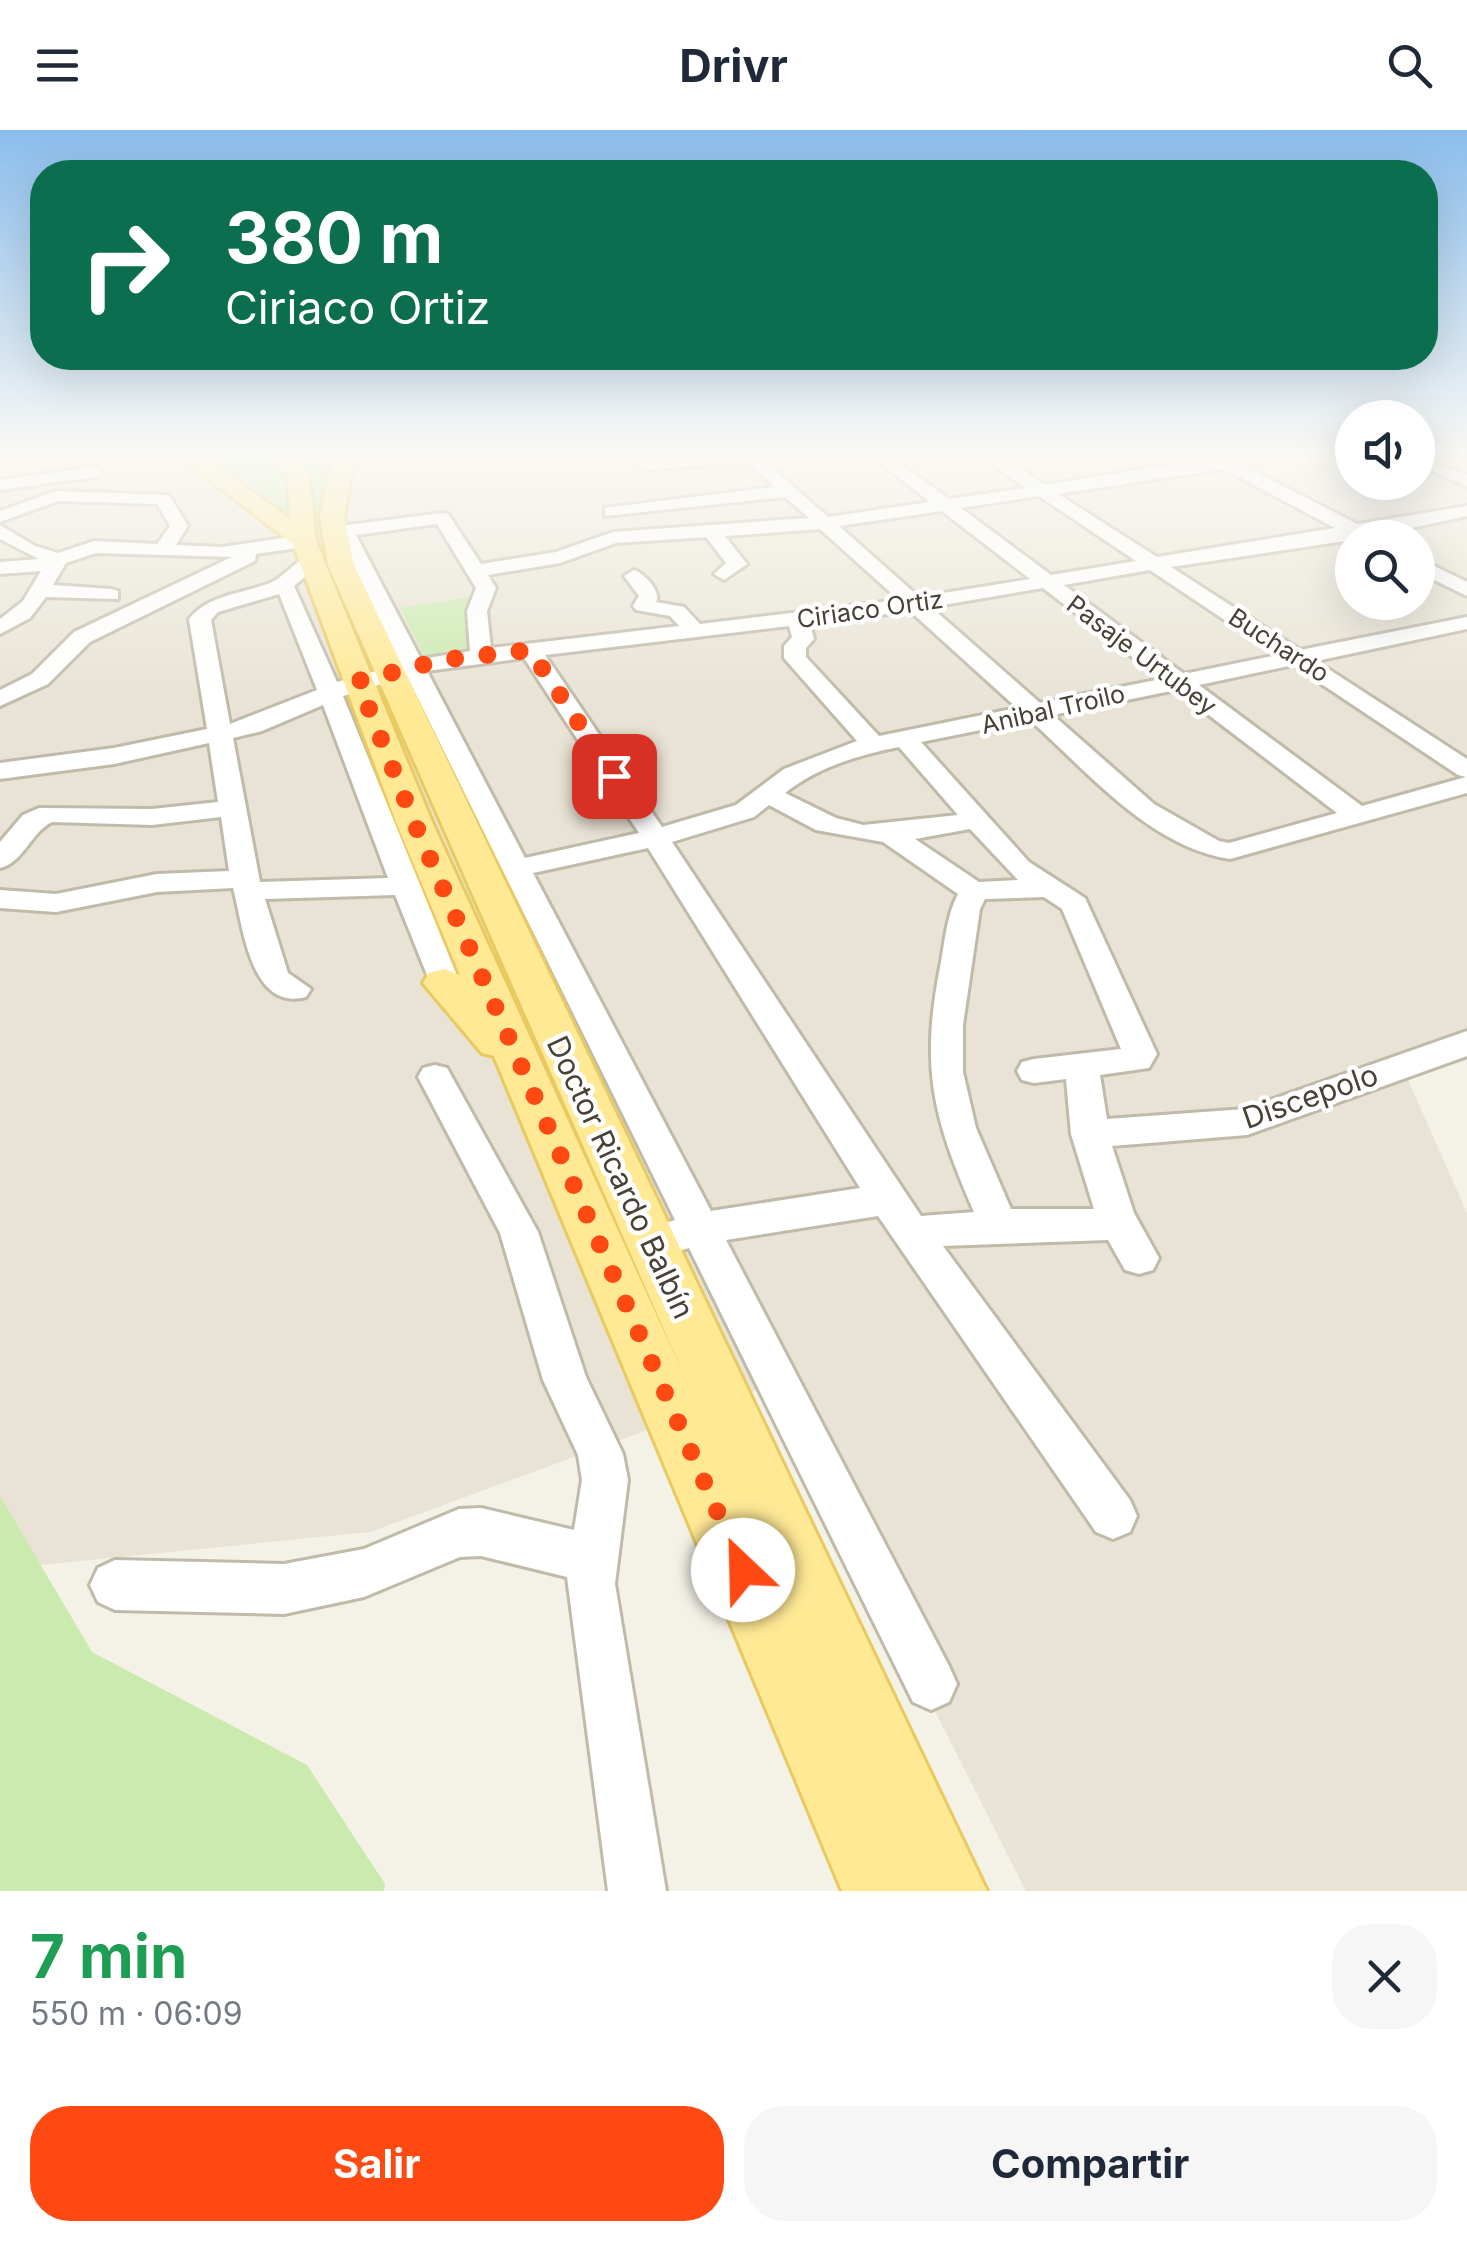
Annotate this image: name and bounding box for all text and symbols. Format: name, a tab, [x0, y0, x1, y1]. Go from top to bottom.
icon: menu	[30, 38, 85, 93]
text: Drivr	[679, 38, 788, 93]
icon: search	[1382, 38, 1437, 93]
text: 380 m	[225, 195, 443, 280]
icon: right	[60, 200, 190, 330]
text: Ciriaco Ortiz	[225, 280, 490, 335]
map controls	[1335, 400, 1435, 620]
button: sound	[1335, 400, 1435, 500]
button: search	[1335, 520, 1435, 620]
street label: Ciriaco Ortiz	[795, 584, 945, 634]
street label: Pasaje Urtubey	[1061, 589, 1223, 721]
street label: Buchardo	[1223, 601, 1335, 689]
street label: Anibal Troilo	[978, 678, 1128, 740]
pin	[572, 734, 657, 819]
icon: arrive	[587, 749, 642, 804]
street label: Doctor Ricardo Balbín	[540, 1030, 702, 1324]
street label: Discepolo	[1237, 1056, 1383, 1136]
position arrow	[691, 1518, 795, 1622]
text: 7 min	[30, 1920, 187, 1992]
button: close	[1332, 1924, 1437, 2029]
text: 550 m · 06:09	[30, 1994, 243, 2033]
button: Salir	[30, 2106, 724, 2221]
button: Compartir	[744, 2106, 1437, 2221]

